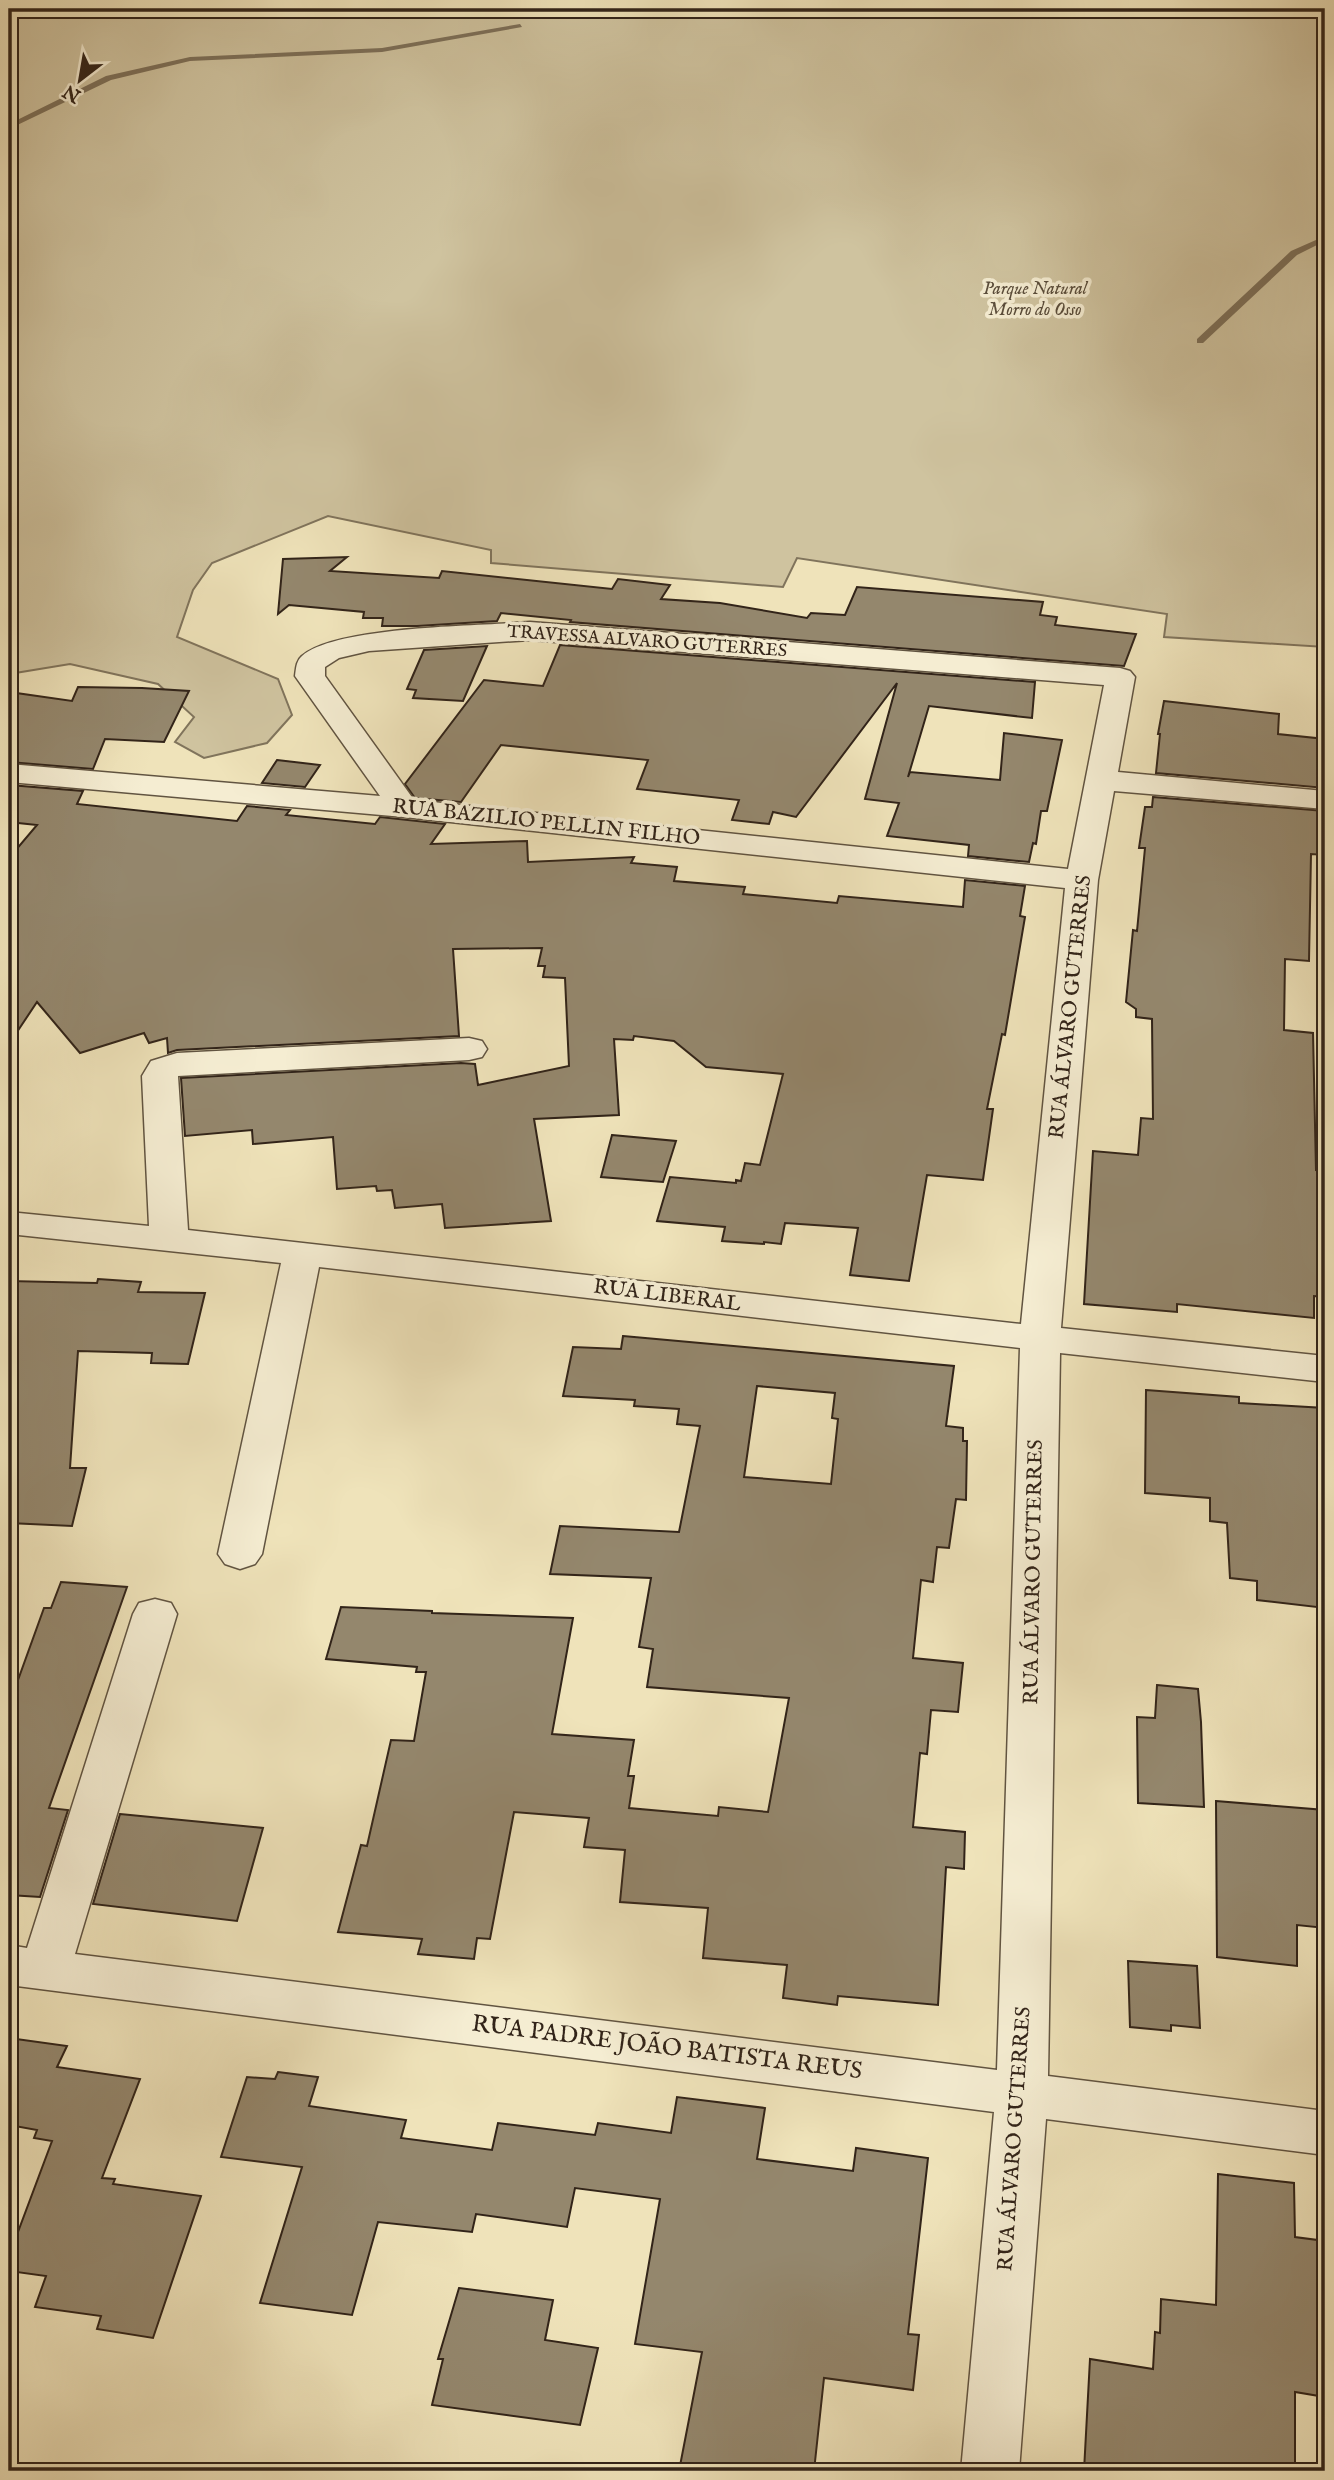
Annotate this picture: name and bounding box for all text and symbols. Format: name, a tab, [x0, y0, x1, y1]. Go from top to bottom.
north arrow	[46, 46, 116, 116]
text: N	[59, 78, 86, 108]
park label: Parque Natural Morro do Osso	[983, 278, 1089, 322]
street label: TRAVESSA ALVARO GUTERRES	[506, 621, 788, 663]
street label: RUA BAZILIO PELLIN FILHO	[391, 793, 701, 853]
street label: RUA ÁLVARO GUTERRES	[1043, 874, 1098, 1140]
street label: RUA LIBERAL	[592, 1274, 742, 1318]
street label: RUA ÁLVARO GUTERRES	[1017, 1439, 1050, 1705]
street label: RUA ÁLVARO GUTERRES	[991, 2006, 1038, 2272]
street label: RUA PADRE JOÃO BATISTA REUS	[470, 2009, 864, 2087]

